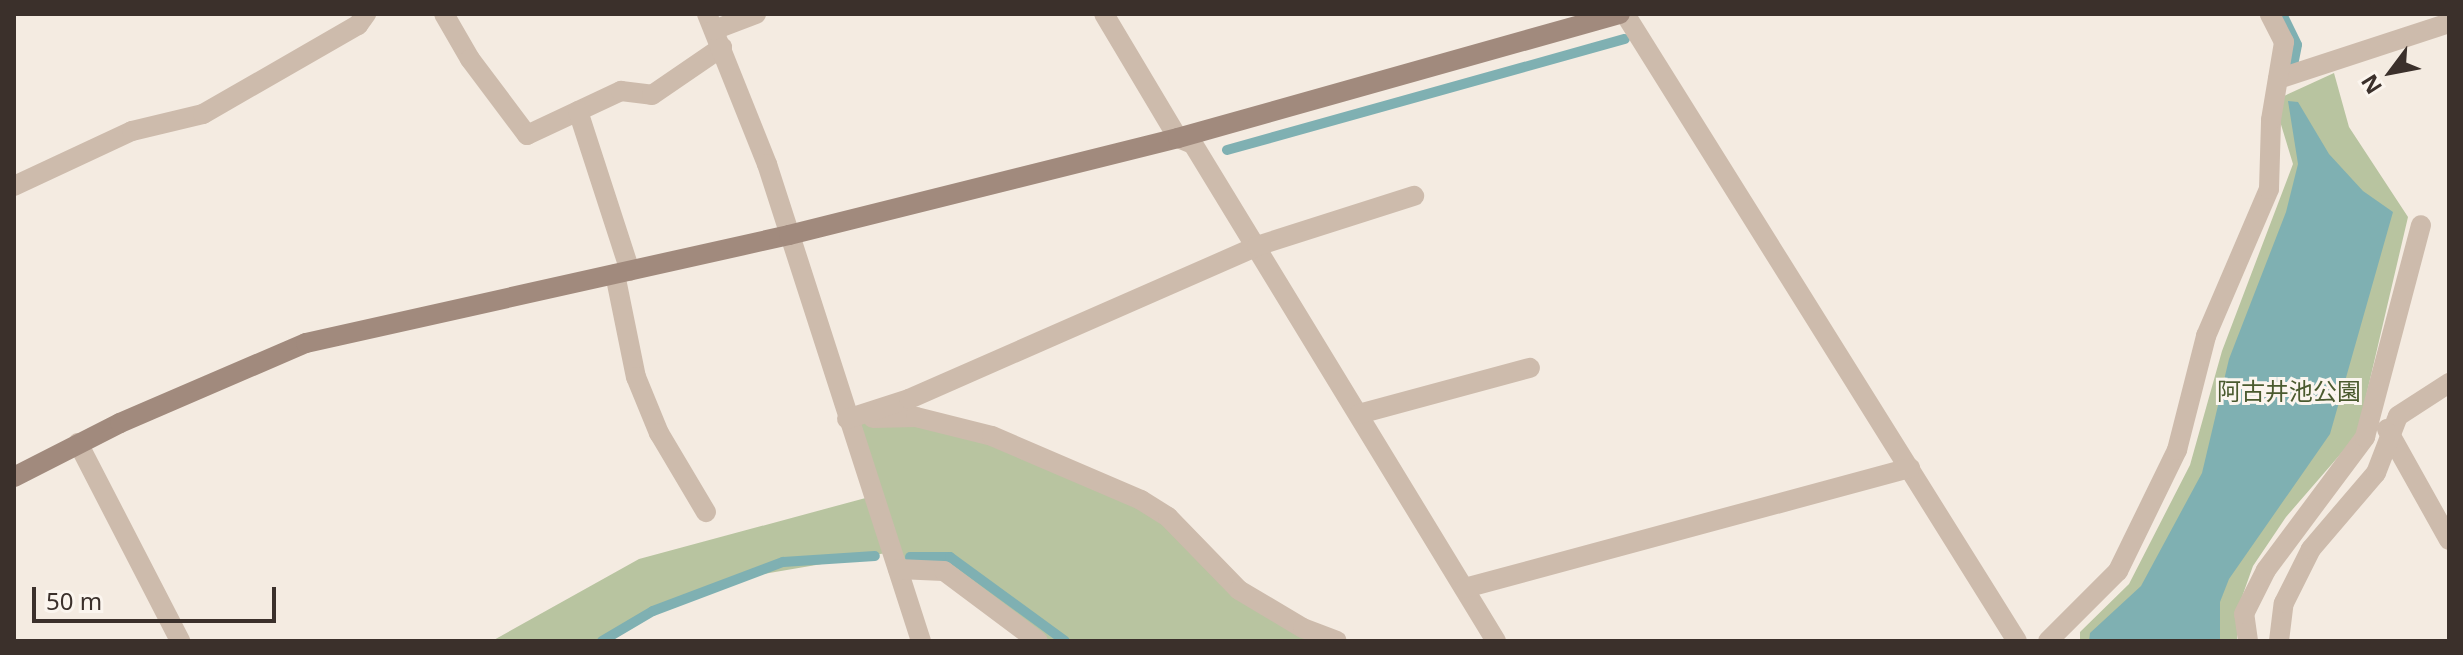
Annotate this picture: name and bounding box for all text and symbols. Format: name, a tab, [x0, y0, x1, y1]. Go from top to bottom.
north arrow	[2351, 32, 2431, 112]
text: N	[2353, 69, 2388, 100]
park label: 阿古井池公園	[2217, 377, 2361, 405]
scale bar	[36, 571, 280, 621]
text: 50 m	[46, 584, 102, 617]

